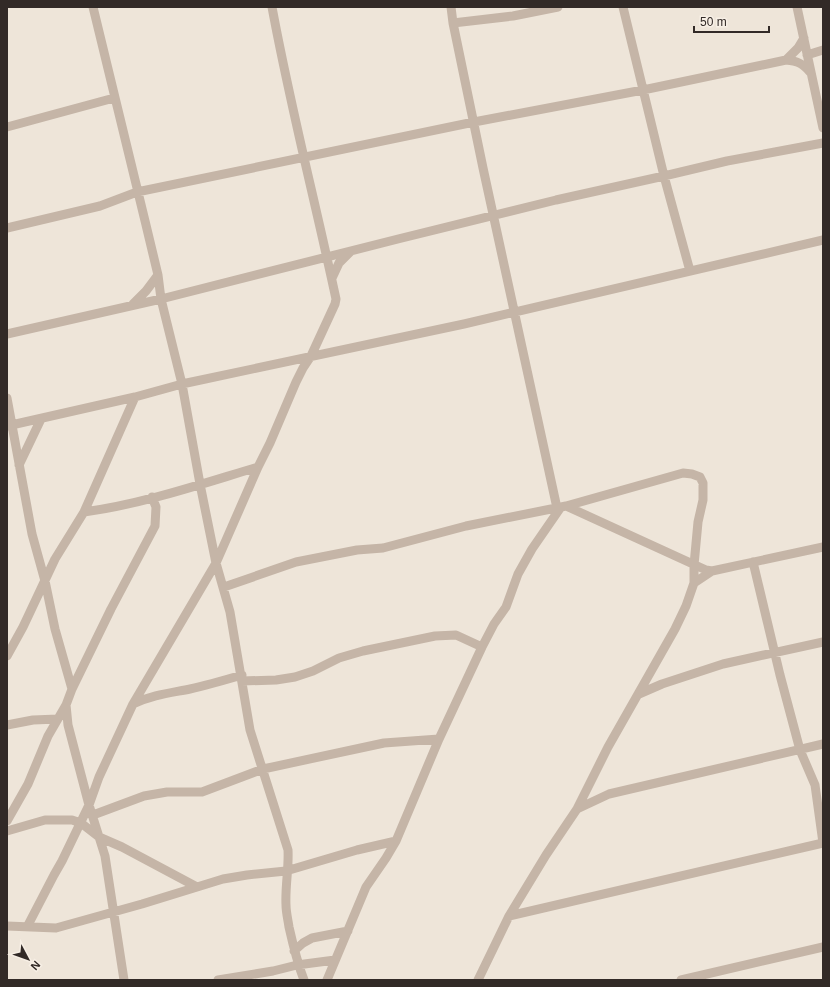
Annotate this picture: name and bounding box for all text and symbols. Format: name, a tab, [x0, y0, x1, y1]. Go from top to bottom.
scale bar	[694, 8, 769, 34]
text: 50 m	[700, 15, 727, 29]
north arrow	[8, 939, 48, 979]
text: N	[28, 959, 43, 973]

